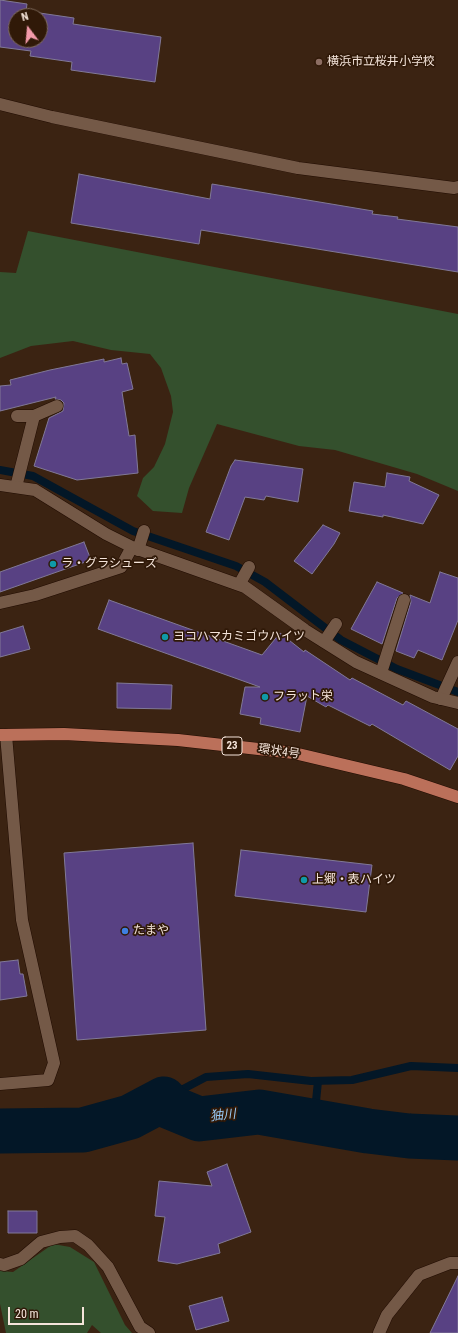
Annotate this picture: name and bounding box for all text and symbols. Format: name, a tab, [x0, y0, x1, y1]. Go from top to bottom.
north arrow	[8, 8, 48, 48]
text: N	[20, 10, 30, 24]
place label: 横浜市立桜井小学校	[327, 55, 435, 69]
marker: 横浜市立桜井小学校	[314, 57, 324, 67]
place label: ラ・グラシューズ	[61, 557, 157, 571]
marker: ラ・グラシューズ	[48, 559, 58, 569]
place label: ヨコハマカミゴウハイツ	[173, 630, 305, 644]
marker: ヨコハマカミゴウハイツ	[160, 632, 170, 642]
place label: フラット栄	[273, 690, 333, 704]
marker: フラット栄	[260, 692, 270, 702]
road number: 23	[222, 737, 242, 755]
street label: 環状4号	[257, 742, 301, 762]
place label: 上郷・表ハイツ	[312, 873, 396, 887]
marker: 上郷・表ハイツ	[299, 875, 309, 885]
place label: たまや	[133, 924, 169, 938]
marker: たまや	[120, 926, 130, 936]
water label: 㹨川	[209, 1107, 237, 1125]
scale bar	[10, 1299, 86, 1325]
text: 20 m	[15, 1307, 39, 1321]

